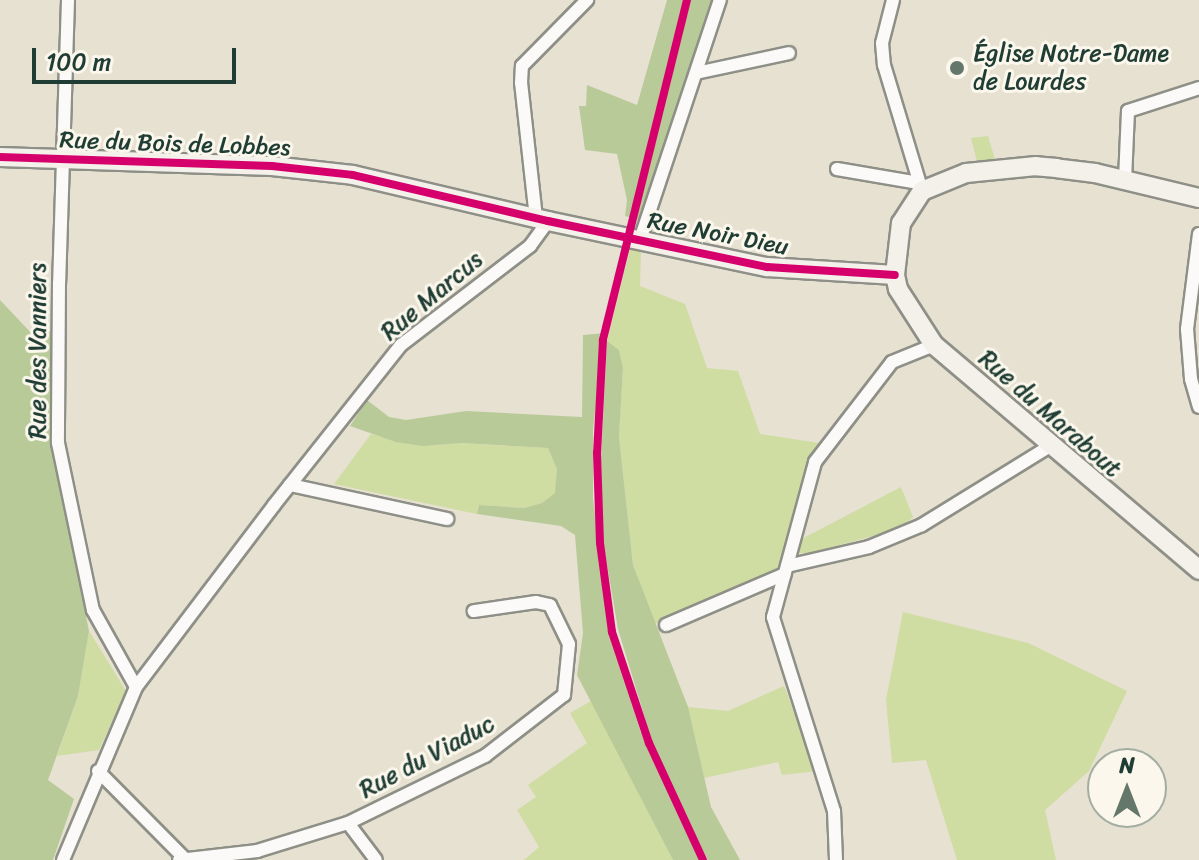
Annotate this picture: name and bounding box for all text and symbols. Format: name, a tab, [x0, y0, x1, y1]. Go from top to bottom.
scale bar	[36, 32, 240, 82]
place label: Église Notre-Dame de Lourdes	[973, 40, 1170, 96]
text: 100 m	[46, 41, 111, 83]
marker: Église Notre-Dame de Lourdes	[948, 59, 966, 77]
street label: Rue du Bois de Lobbes	[59, 126, 291, 162]
street label: Rue Noir Dieu	[645, 206, 791, 262]
street label: Rue Marcus	[376, 246, 488, 346]
street label: Rue des Vanniers	[24, 262, 52, 440]
street label: Rue du Marabout	[973, 345, 1127, 483]
street label: Rue du Viaduc	[355, 710, 499, 804]
text: N	[1119, 746, 1135, 785]
north arrow	[1087, 748, 1167, 828]

